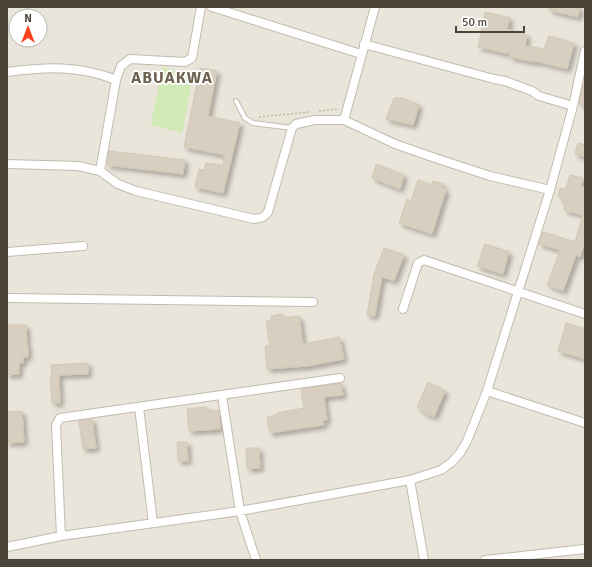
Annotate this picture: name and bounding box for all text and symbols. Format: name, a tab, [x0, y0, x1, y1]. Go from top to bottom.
north arrow	[8, 8, 48, 48]
scale bar	[456, 8, 524, 34]
text: N	[24, 12, 32, 25]
text: 50 m	[462, 15, 487, 30]
district label: ABUAKWA	[131, 68, 213, 88]

